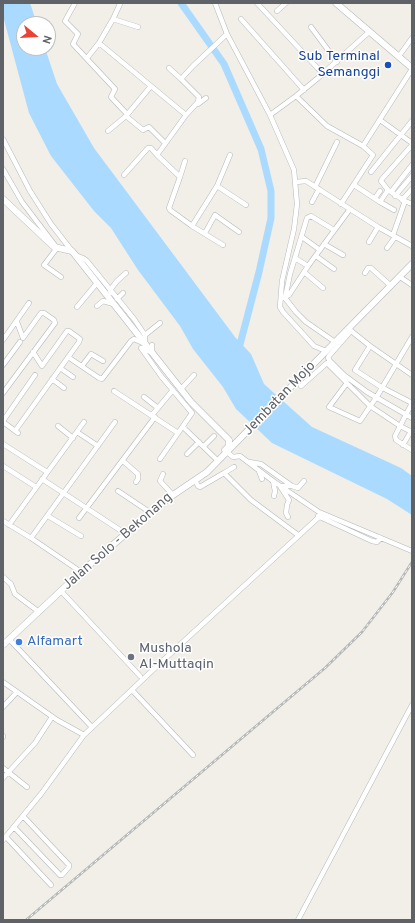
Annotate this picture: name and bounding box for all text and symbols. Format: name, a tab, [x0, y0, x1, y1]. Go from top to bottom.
north arrow	[16, 16, 56, 56]
text: N	[39, 33, 54, 45]
place label: Sub Terminal Semanggi	[298, 49, 380, 82]
marker: Sub Terminal Semanggi	[383, 60, 393, 70]
street label: Jembatan Mojo	[240, 358, 320, 440]
street label: Jalan Solo - Bekonang	[60, 490, 176, 594]
place label: Alfamart	[27, 634, 83, 650]
marker: Alfamart	[14, 637, 24, 647]
place label: Mushola Al-Muttaqin	[139, 641, 214, 674]
marker: Mushola Al-Muttaqin	[126, 652, 136, 662]

